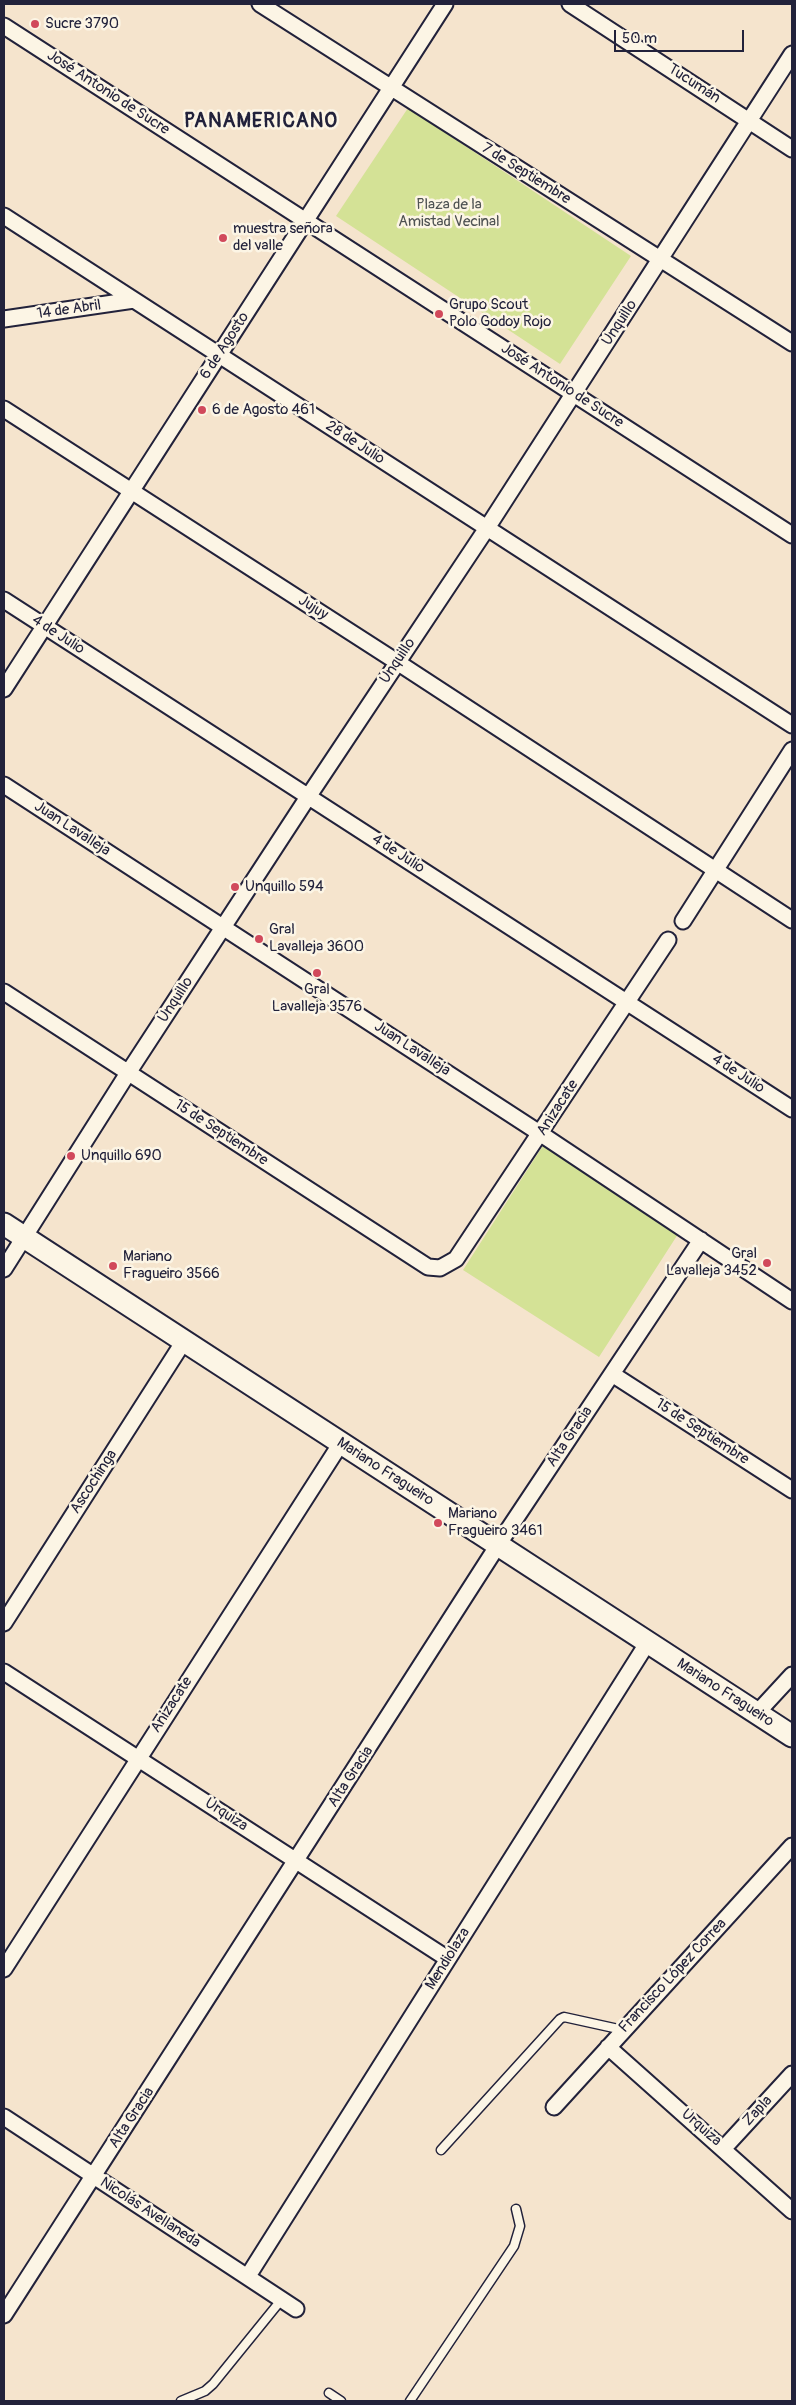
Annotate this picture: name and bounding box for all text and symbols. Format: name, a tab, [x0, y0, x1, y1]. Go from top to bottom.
place label: Sucre 3790	[45, 15, 119, 33]
marker: Sucre 3790	[29, 18, 41, 30]
scale bar	[616, 20, 746, 52]
text: 50 m	[622, 29, 657, 48]
street label: José Antonio de Sucre	[43, 47, 173, 139]
street label: Tucumán	[664, 60, 724, 108]
district label: PANAMERICANO	[183, 110, 339, 134]
street label: 7 de Septiembre	[478, 139, 574, 209]
park label: Plaza de la Amistad Vecinal	[398, 196, 500, 231]
place label: muestra señora del valle	[233, 220, 333, 255]
marker: muestra señora del valle	[217, 232, 229, 244]
place label: Grupo Scout Polo Godoy Rojo	[449, 296, 551, 331]
street label: 14 de Abril	[36, 297, 102, 323]
street label: Unquillo	[599, 297, 641, 349]
marker: Grupo Scout Polo Godoy Rojo	[433, 308, 445, 320]
street label: 6 de Agosto	[197, 309, 253, 383]
street label: José Antonio de Sucre	[497, 340, 627, 432]
place label: 6 de Agosto 461	[212, 401, 315, 419]
marker: 6 de Agosto 461	[196, 404, 208, 416]
street label: 28 de Julio	[322, 417, 388, 469]
street label: Jujuy	[295, 592, 331, 624]
street label: 4 de Julio	[28, 611, 88, 659]
street label: Unquillo	[376, 635, 420, 687]
street label: Juan Lavalleja	[31, 798, 113, 860]
street label: 4 de Julio	[368, 830, 428, 878]
place label: Unquillo 594	[245, 878, 324, 896]
marker: Unquillo 594	[229, 881, 241, 893]
place label: Gral Lavalleja 3600	[269, 921, 364, 956]
marker: Gral Lavalleja 3600	[253, 933, 265, 945]
marker: Gral Lavalleja 3576	[311, 967, 323, 979]
street label: Unquillo	[155, 974, 197, 1026]
place label: Gral Lavalleja 3576	[272, 981, 362, 1016]
street label: Juan Lavalleja	[371, 1018, 453, 1080]
street label: 4 de Julio	[708, 1050, 768, 1098]
street label: Anizacate	[533, 1077, 583, 1139]
street label: 15 de Septiembre	[171, 1096, 271, 1170]
place label: Unquillo 690	[81, 1147, 162, 1165]
marker: Unquillo 690	[65, 1150, 77, 1162]
place label: Gral Lavalleja 3452	[666, 1245, 757, 1280]
place label: Mariano Fragueiro 3566	[123, 1248, 220, 1283]
marker: Gral Lavalleja 3452	[761, 1257, 773, 1269]
marker: Mariano Fragueiro 3566	[107, 1260, 119, 1272]
street label: 15 de Septiembre	[652, 1395, 752, 1469]
street label: Alta Gracia	[543, 1403, 597, 1471]
street label: Mariano Fragueiro	[333, 1434, 437, 1510]
street label: Ascochinga	[67, 1447, 121, 1517]
place label: Mariano Fragueiro 3461	[448, 1505, 543, 1540]
marker: Mariano Fragueiro 3461	[432, 1517, 444, 1529]
street label: Mariano Fragueiro	[673, 1655, 777, 1731]
street label: Anizacate	[147, 1674, 197, 1736]
street label: Alta Gracia	[325, 1743, 377, 1811]
street label: Urquiza	[201, 1795, 251, 1835]
street label: Francisco López Correa	[615, 1915, 731, 2037]
street label: Mendiolaza	[422, 1925, 474, 1993]
street label: Alta Gracia	[106, 2084, 158, 2152]
street label: Zapla	[740, 2092, 776, 2130]
street label: Urquiza	[677, 2106, 725, 2150]
street label: Nicolás Avellaneda	[97, 2174, 203, 2252]

